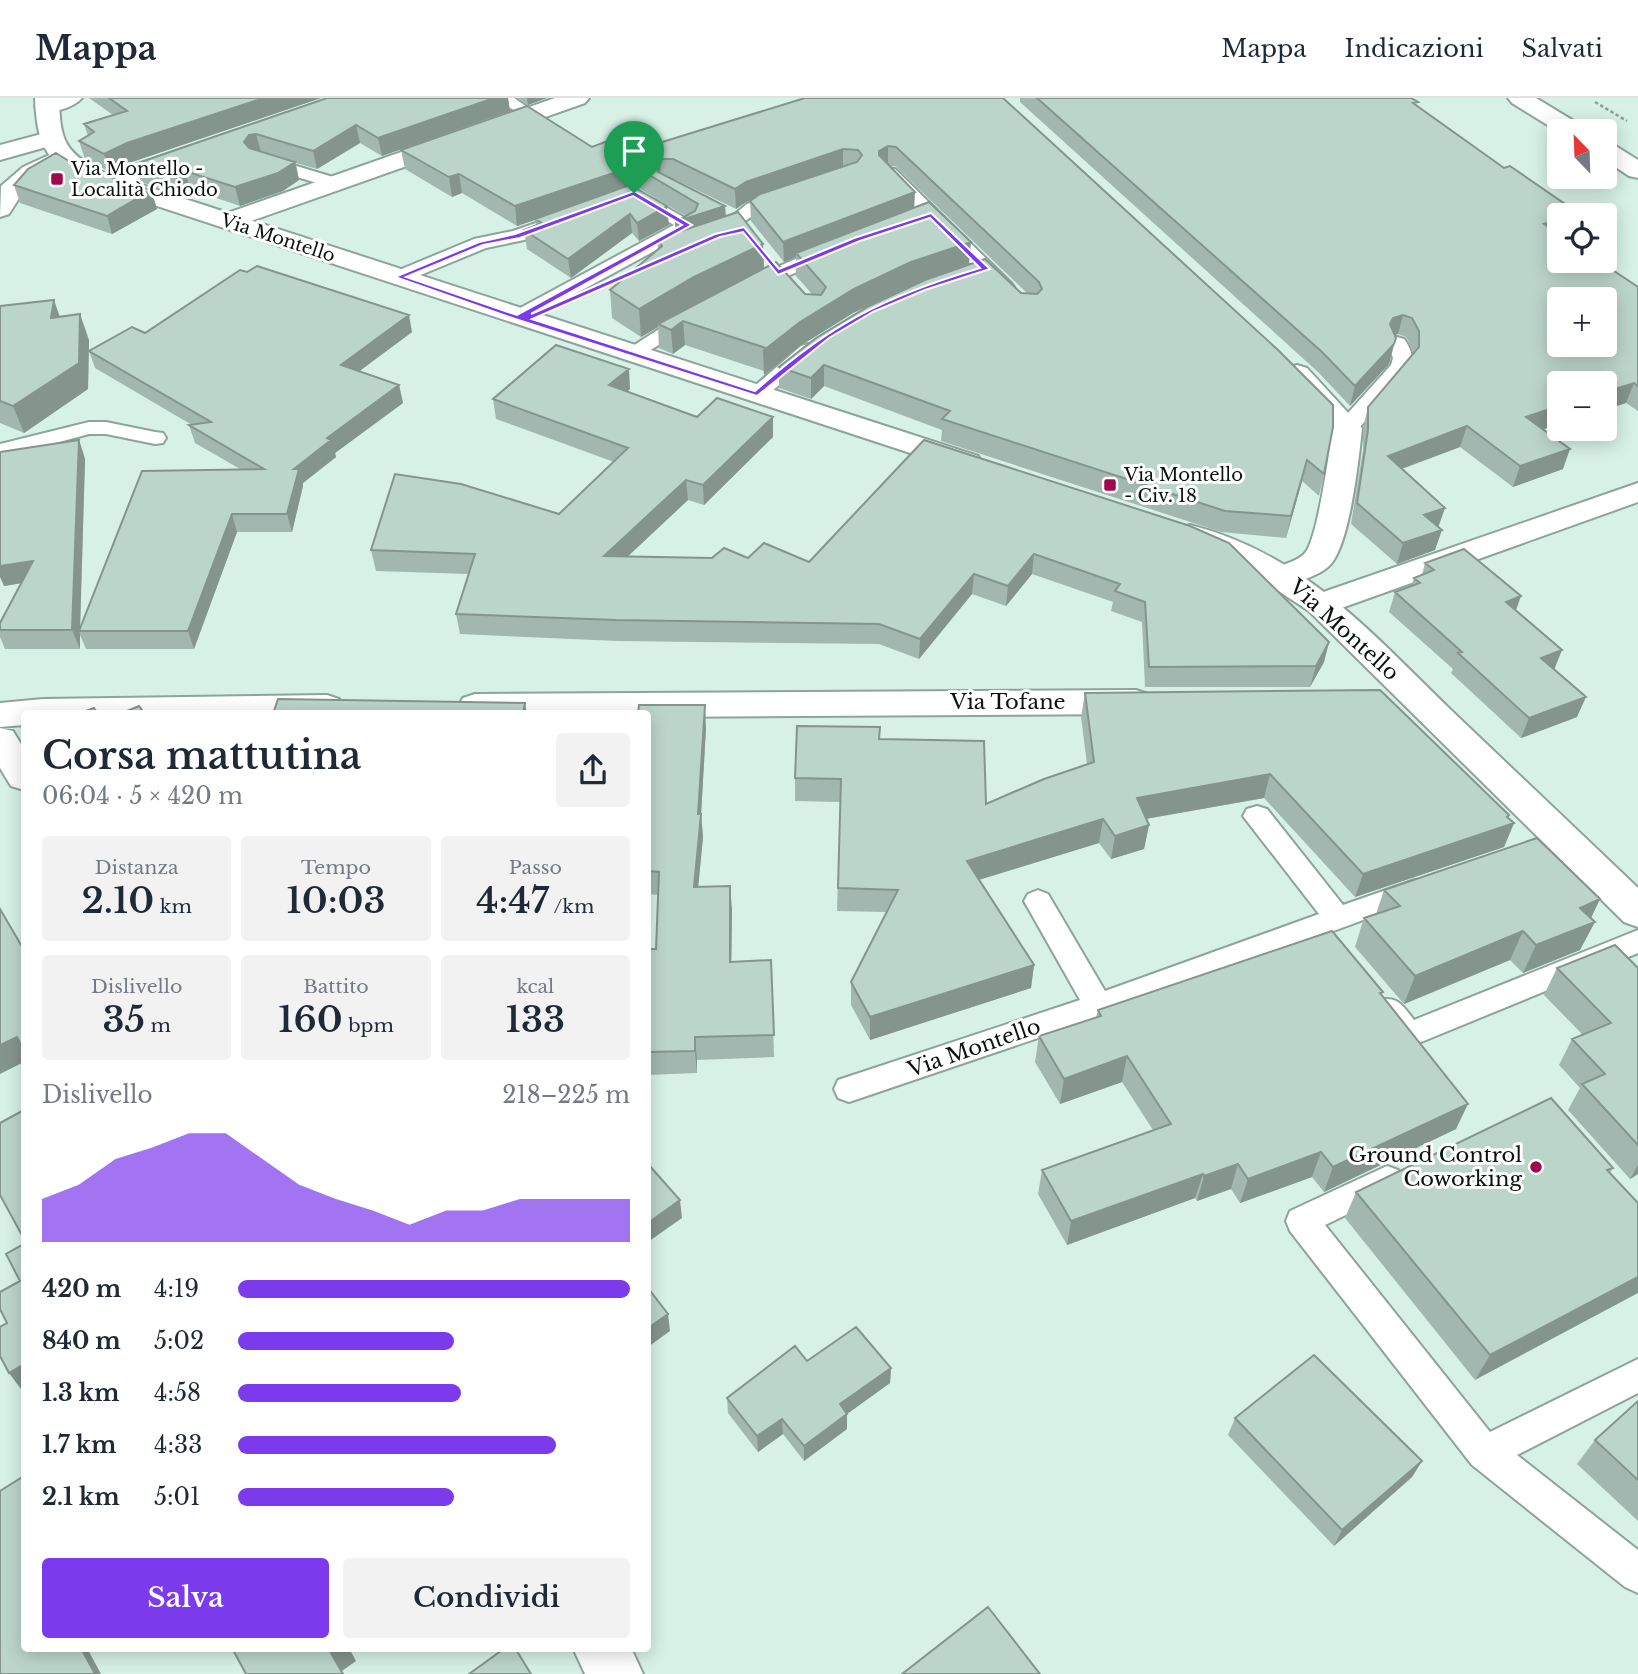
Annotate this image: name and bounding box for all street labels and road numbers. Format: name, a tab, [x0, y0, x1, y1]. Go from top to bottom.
street label: Via Montello	[217, 209, 338, 267]
street label: Via Montello	[1283, 573, 1404, 686]
street label: Via Tofane	[949, 689, 1066, 715]
street label: Via Montello	[903, 1013, 1044, 1083]

